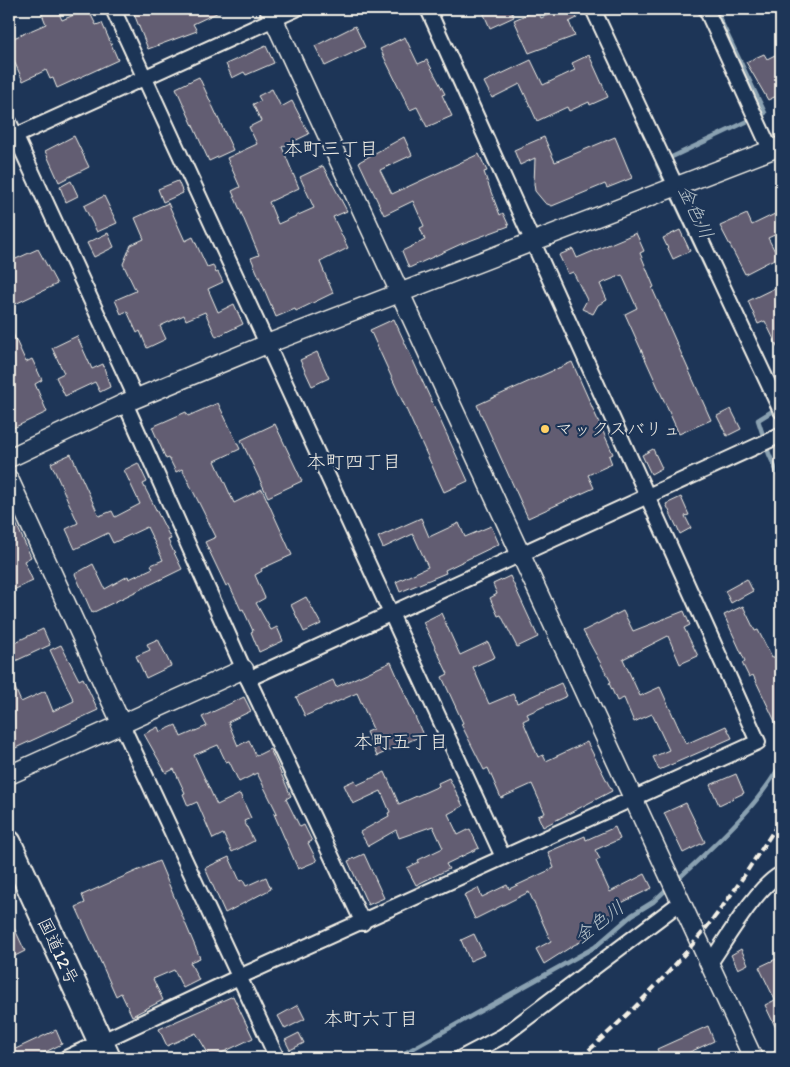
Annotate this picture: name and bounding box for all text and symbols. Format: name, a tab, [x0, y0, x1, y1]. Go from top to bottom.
district label: 本町三丁目	[283, 137, 379, 160]
water label: 金色川	[674, 181, 718, 243]
place label: マックスバリュ	[555, 418, 681, 440]
marker: マックスバリュ	[539, 423, 551, 435]
district label: 本町四丁目	[306, 450, 402, 473]
district label: 本町五丁目	[353, 730, 449, 753]
water label: 金色川	[569, 896, 629, 948]
street label: 国道12号	[33, 914, 83, 988]
district label: 本町六丁目	[323, 1007, 419, 1030]

